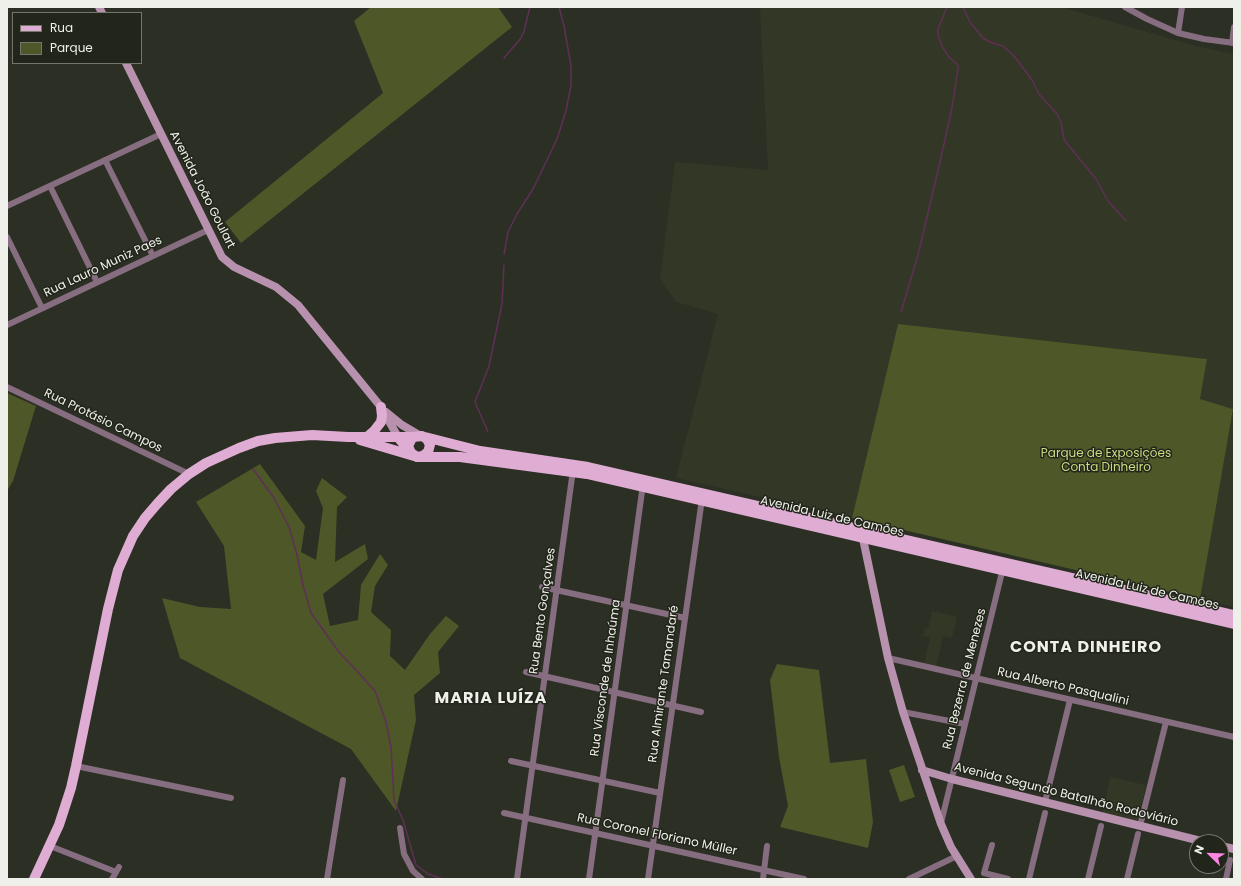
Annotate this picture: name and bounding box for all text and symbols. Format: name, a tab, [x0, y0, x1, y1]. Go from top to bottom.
legend	[12, 12, 142, 64]
text: Rua	[50, 19, 73, 36]
text: Parque	[50, 39, 93, 56]
street label: Avenida João Goulart	[166, 129, 238, 251]
street label: Rua Lauro Muniz Paes	[42, 233, 164, 301]
street label: Rua Protásio Campos	[42, 386, 164, 456]
park label: Parque de Exposições Conta Dinheiro	[1041, 447, 1171, 475]
street label: Avenida Luiz de Camões	[759, 493, 905, 541]
street label: Rua Bento Gonçalves	[527, 547, 559, 675]
street label: Avenida Luiz de Camões	[1074, 566, 1220, 614]
street label: Rua Visconde de Inhaúma	[588, 599, 624, 757]
street label: Rua Almirante Tamandaré	[646, 604, 682, 764]
street label: Rua Bezerra de Menezes	[940, 607, 990, 751]
district label: CONTA DINHEIRO	[1010, 638, 1162, 658]
street label: Rua Alberto Pasqualini	[996, 665, 1130, 709]
district label: MARIA LUÍZA	[435, 689, 547, 709]
street label: Avenida Segundo Batalhão Rodoviário	[952, 760, 1180, 830]
street label: Rua Coronel Floriano Müller	[576, 811, 738, 859]
north arrow	[1189, 834, 1229, 874]
text: N	[1190, 843, 1208, 857]

